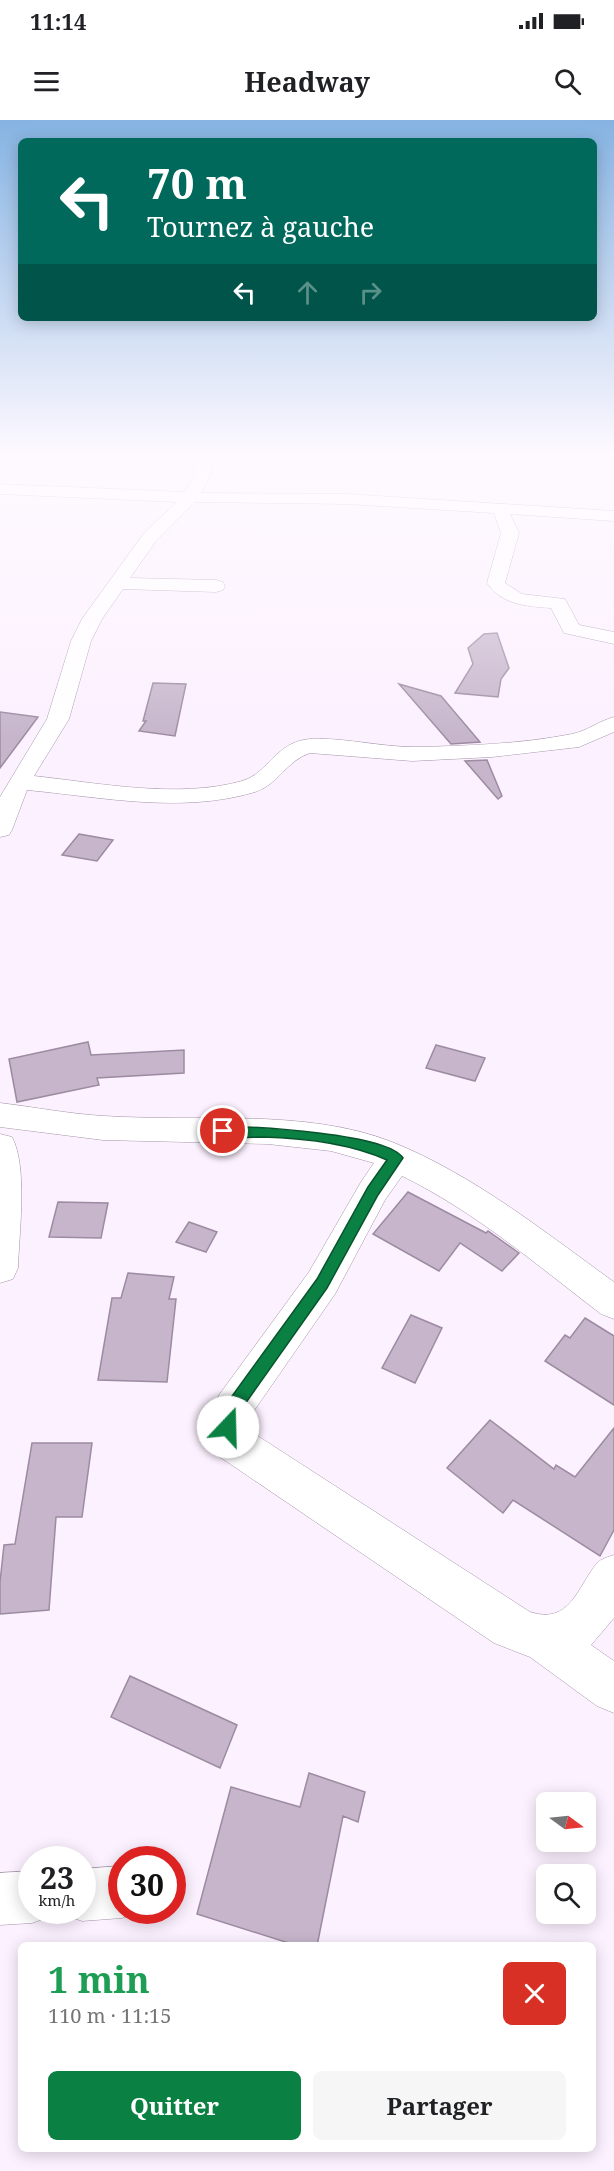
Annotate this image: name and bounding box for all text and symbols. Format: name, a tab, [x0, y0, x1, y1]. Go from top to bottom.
text: 11:14	[30, 6, 86, 36]
text: Headway	[244, 63, 370, 100]
icon: menu	[30, 65, 63, 98]
icon: search	[551, 65, 584, 98]
text: 70 m	[147, 154, 247, 211]
icon: left	[48, 162, 126, 240]
text: Tournez à gauche	[147, 208, 374, 245]
icon: left	[228, 276, 261, 309]
icon: ahead	[291, 276, 324, 309]
icon: right	[354, 276, 387, 309]
pin	[197, 1105, 248, 1156]
icon: arrive	[206, 1114, 239, 1147]
position arrow	[196, 1395, 260, 1459]
north arrow	[536, 1792, 596, 1852]
map controls	[536, 1792, 596, 1924]
speed limit sign: 30	[108, 1846, 186, 1924]
text: 23	[40, 1857, 74, 1898]
button: search	[536, 1864, 596, 1924]
text: km/h	[39, 1890, 75, 1910]
text: 1 min	[48, 1955, 150, 2004]
button: close	[503, 1962, 566, 2025]
text: 110 m · 11:15	[48, 2002, 171, 2029]
button: Quitter	[48, 2071, 301, 2140]
button: Partager	[313, 2071, 566, 2140]

